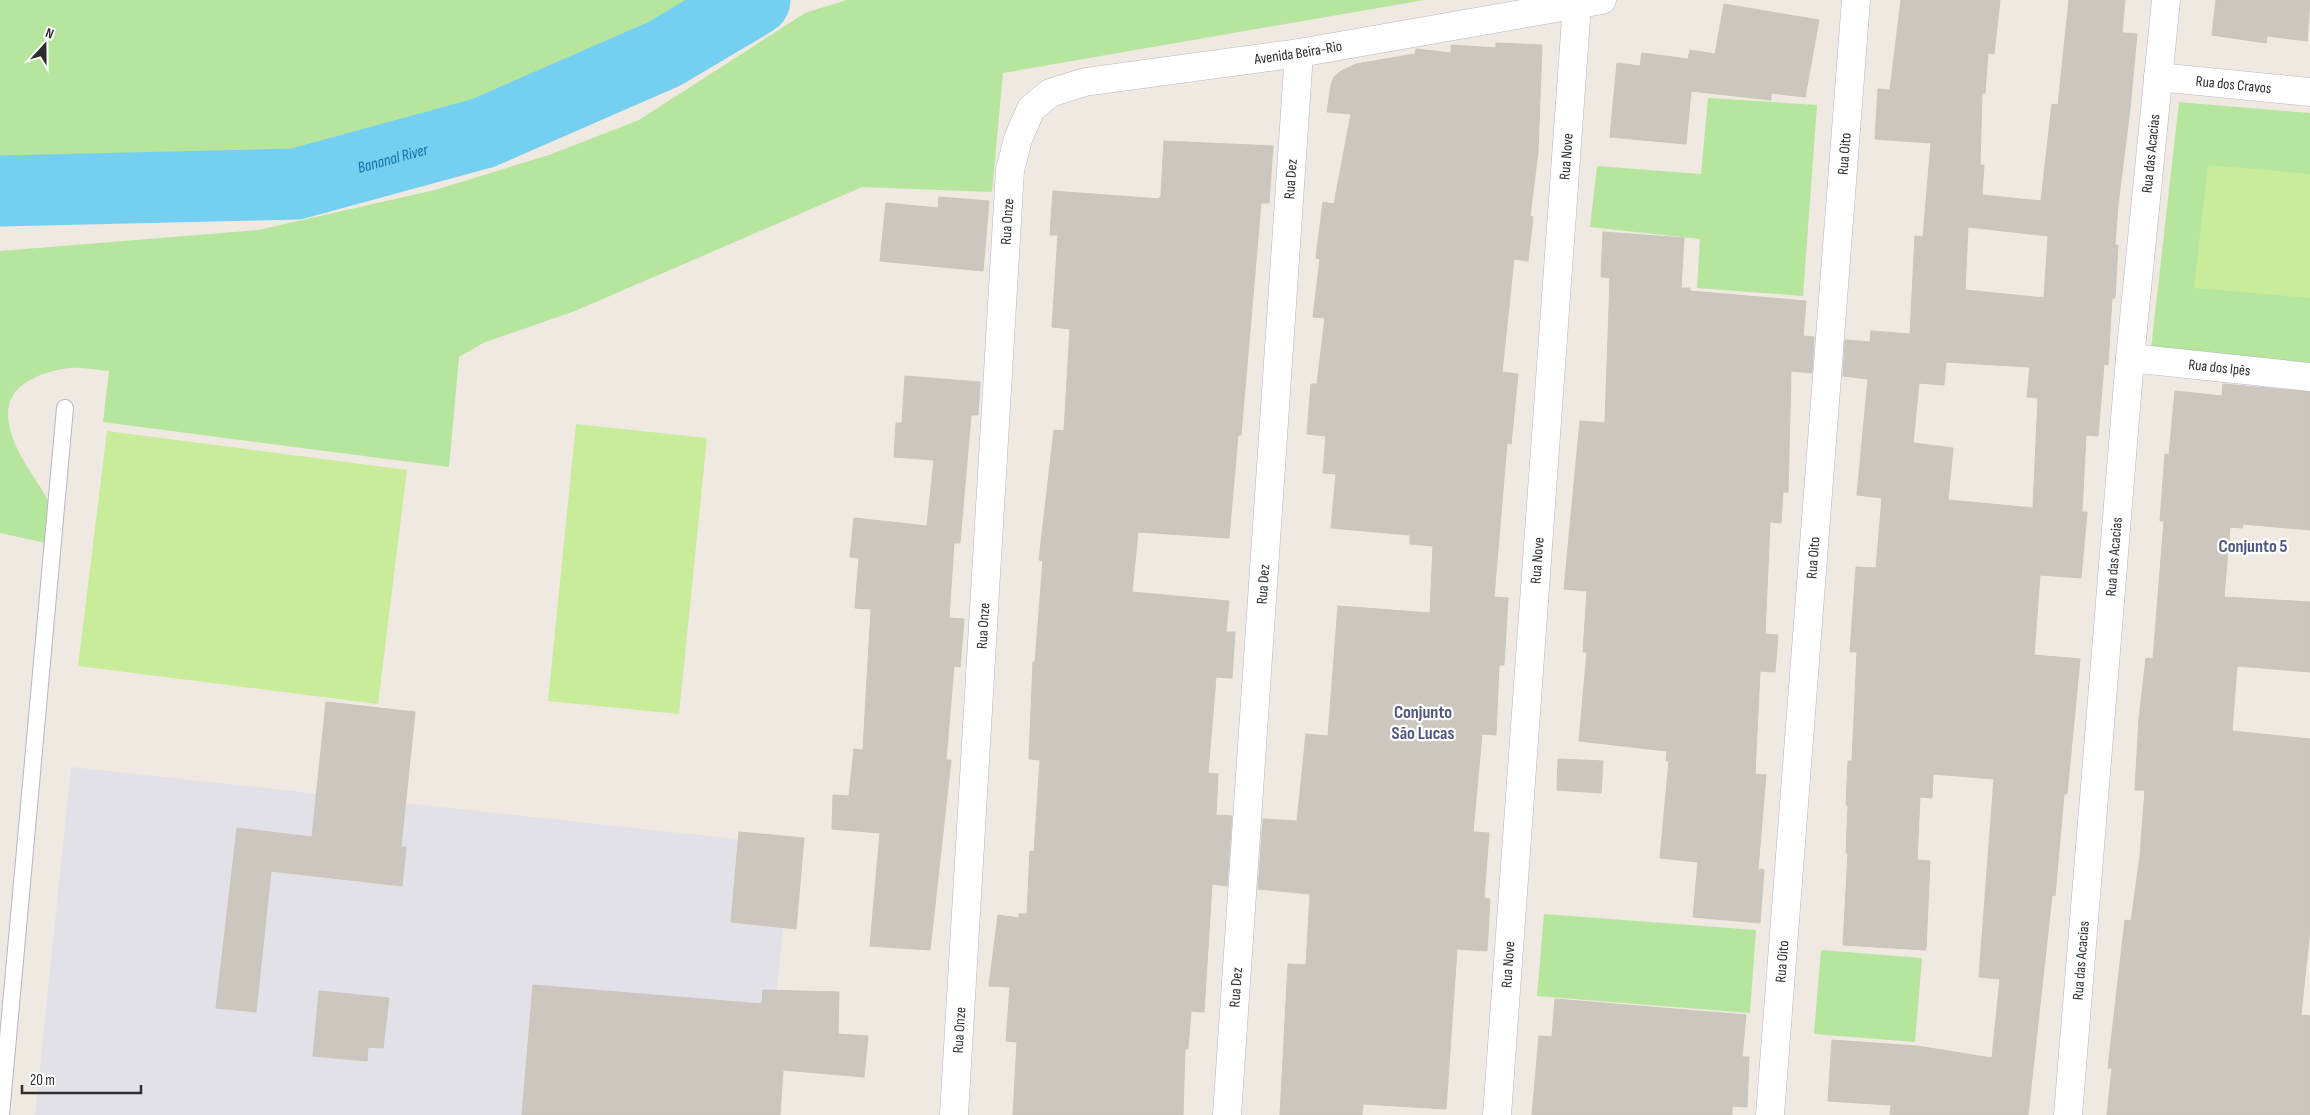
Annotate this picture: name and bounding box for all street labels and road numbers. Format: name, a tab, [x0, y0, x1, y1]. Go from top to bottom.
street label: Avenida Beira-Rio	[1252, 37, 1343, 69]
street label: Rua dos Cravos	[2195, 72, 2272, 98]
street label: Rua das Acacias	[2138, 113, 2164, 194]
street label: Rua Nove	[1555, 132, 1578, 181]
street label: Rua Oito	[1834, 132, 1856, 176]
street label: Rua Dez	[1280, 158, 1302, 200]
street label: Rua Onze	[997, 198, 1018, 245]
street label: Rua dos Ipês	[2187, 355, 2251, 381]
street label: Rua das Acacias	[2102, 517, 2127, 597]
street label: Rua Nove	[1526, 536, 1549, 585]
street label: Rua Oito	[1802, 536, 1825, 580]
street label: Rua Dez	[1253, 563, 1274, 605]
street label: Rua Onze	[973, 602, 994, 650]
street label: Rua das Acacias	[2068, 920, 2094, 1001]
street label: Rua Nove	[1497, 940, 1520, 988]
street label: Rua Oito	[1771, 940, 1793, 983]
street label: Rua Dez	[1225, 966, 1247, 1008]
street label: Rua Onze	[949, 1006, 970, 1054]

